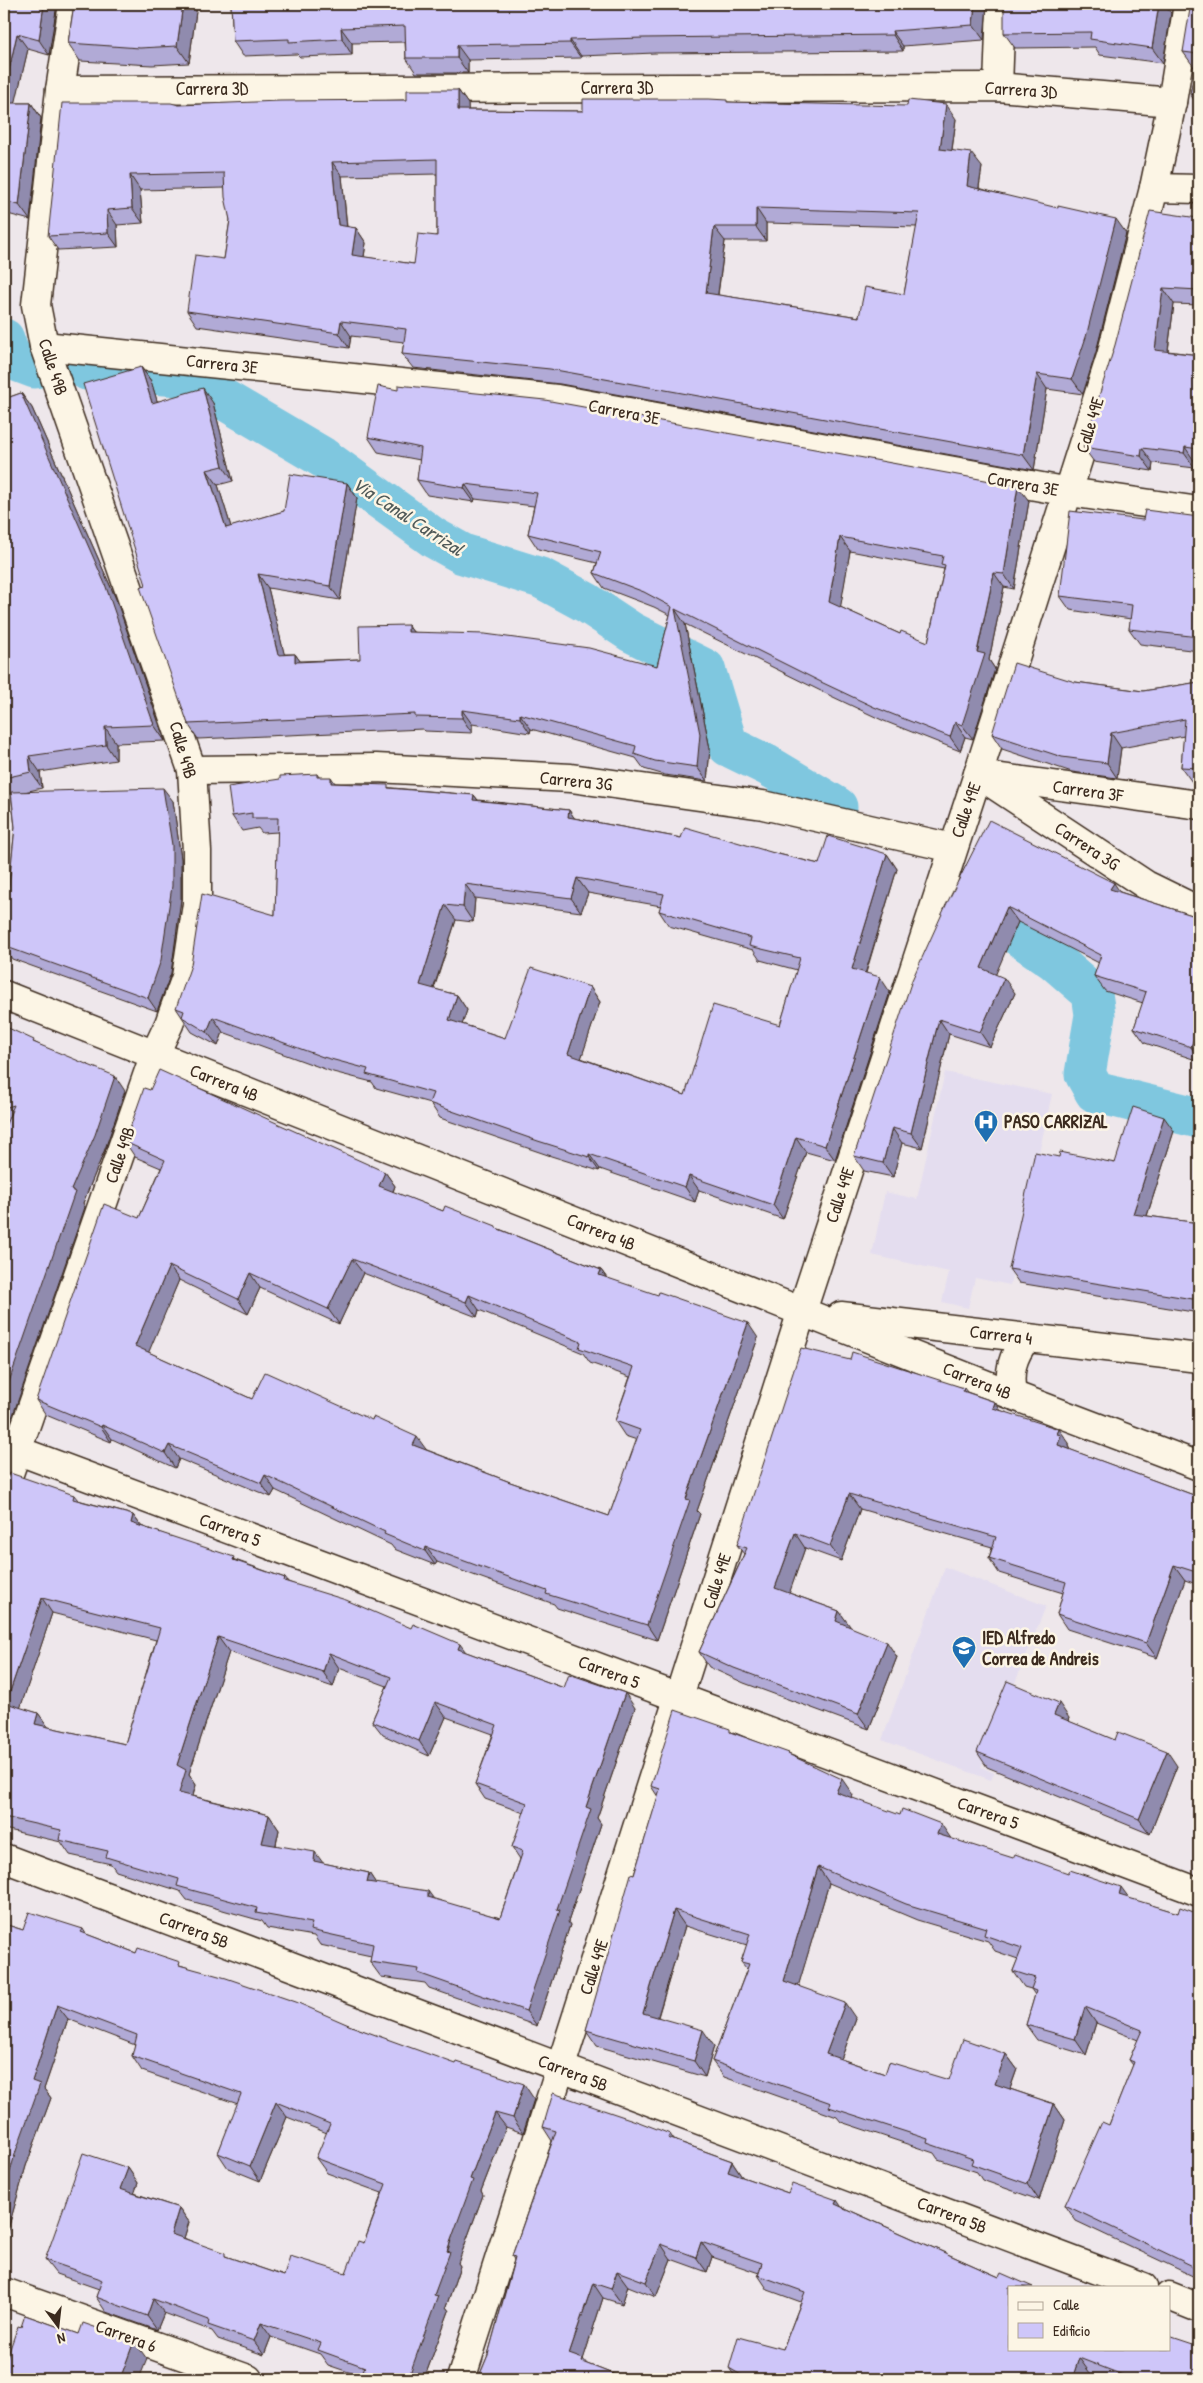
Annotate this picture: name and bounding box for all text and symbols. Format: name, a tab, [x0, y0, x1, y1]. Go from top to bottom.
street label: Carrera 3D	[984, 74, 1059, 105]
street label: Carrera 3D	[581, 75, 654, 100]
street label: Carrera 3D	[176, 76, 249, 101]
street label: Calle 49B	[33, 335, 74, 399]
street label: Carrera 3E	[185, 347, 259, 380]
street label: Carrera 3E	[586, 392, 662, 431]
street label: Calle 49E	[1069, 394, 1110, 456]
street label: Carrera 3E	[985, 465, 1061, 502]
water label: Via Canal Carrizal	[347, 470, 469, 562]
street label: Calle 49B	[163, 718, 204, 781]
street label: Carrera 3G	[539, 764, 614, 797]
street label: Carrera 3F	[1051, 773, 1126, 808]
street label: Calle 49E	[944, 779, 987, 841]
street label: Carrera 3G	[1050, 815, 1125, 876]
street label: Carrera 4B	[186, 1057, 262, 1108]
hospital icon: PASO CARRIZAL	[973, 1109, 999, 1143]
place label: PASO CARRIZAL	[1004, 1109, 1108, 1134]
street label: Calle 49B	[98, 1123, 141, 1187]
street label: Calle 49E	[819, 1164, 860, 1226]
street label: Carrera 4B	[563, 1206, 639, 1257]
street label: Carrera 4	[968, 1318, 1034, 1351]
street label: Carrera 4B	[939, 1355, 1015, 1406]
street label: Carrera 5	[196, 1506, 265, 1553]
street label: Calle 49E	[696, 1550, 737, 1612]
place label: IED Alfredo Correa de Andreis	[982, 1625, 1099, 1671]
school or university icon: IED Alfredo Correa de Andreis	[951, 1635, 977, 1669]
street label: Carrera 5	[575, 1648, 644, 1695]
street label: Carrera 5	[954, 1790, 1023, 1835]
street label: Carrera 5B	[156, 1905, 233, 1954]
street label: Calle 49E	[573, 1936, 614, 1998]
street label: Carrera 5B	[535, 2048, 612, 2097]
street label: Carrera 5B	[914, 2190, 991, 2239]
legend	[1008, 2286, 1170, 2350]
text: Calle	[1053, 2294, 1080, 2315]
north arrow	[32, 2300, 82, 2350]
street label: Carrera 6	[92, 2313, 160, 2358]
text: Edificio	[1053, 2320, 1090, 2341]
text: N	[55, 2329, 68, 2349]

